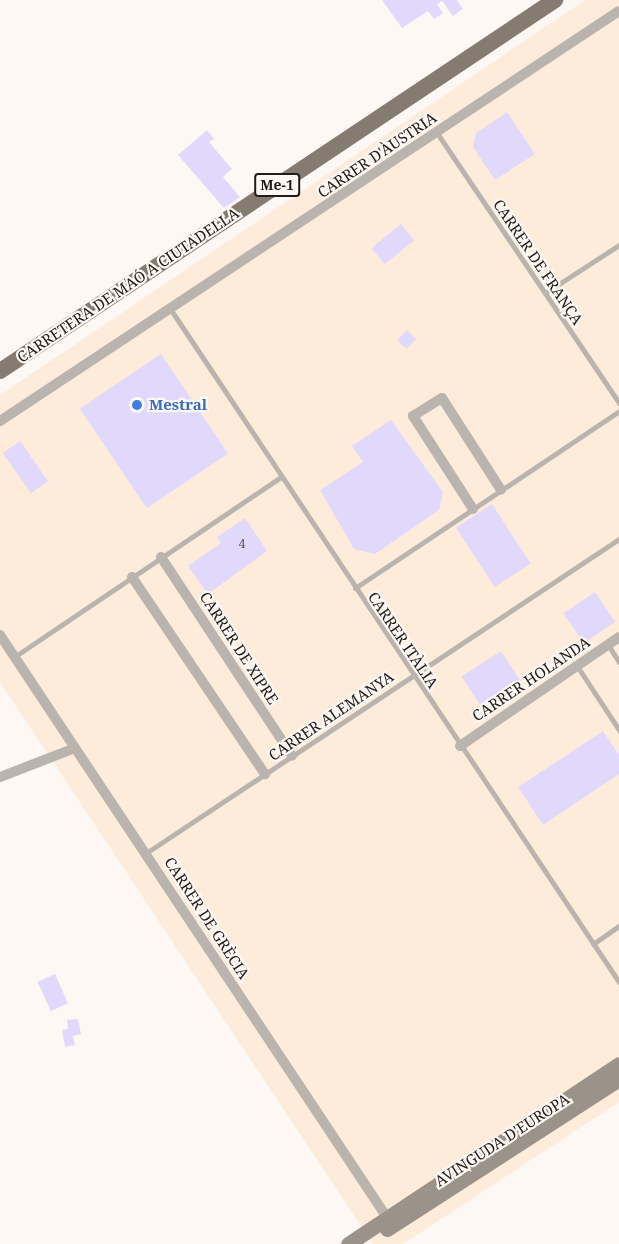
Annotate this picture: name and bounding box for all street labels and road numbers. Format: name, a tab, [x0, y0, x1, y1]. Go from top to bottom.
street label: CARRER D'ÀUSTRIA	[314, 109, 440, 201]
road number: Me-1	[253, 174, 301, 196]
street label: CARRER DE FRANÇA	[489, 196, 587, 328]
street label: CARRETERA DE MAÓ A CIUTADELLA	[14, 204, 242, 366]
street label: CARRER DE XIPRE	[196, 588, 282, 708]
street label: CARRER ITÀLIA	[364, 588, 442, 692]
street label: CARRER HOLANDA	[469, 633, 593, 725]
street label: CARRER ALEMANYA	[265, 667, 397, 765]
street label: CARRER DE GRÈCIA	[161, 854, 253, 982]
street label: AVINGUDA D'EUROPA	[431, 1090, 573, 1190]

